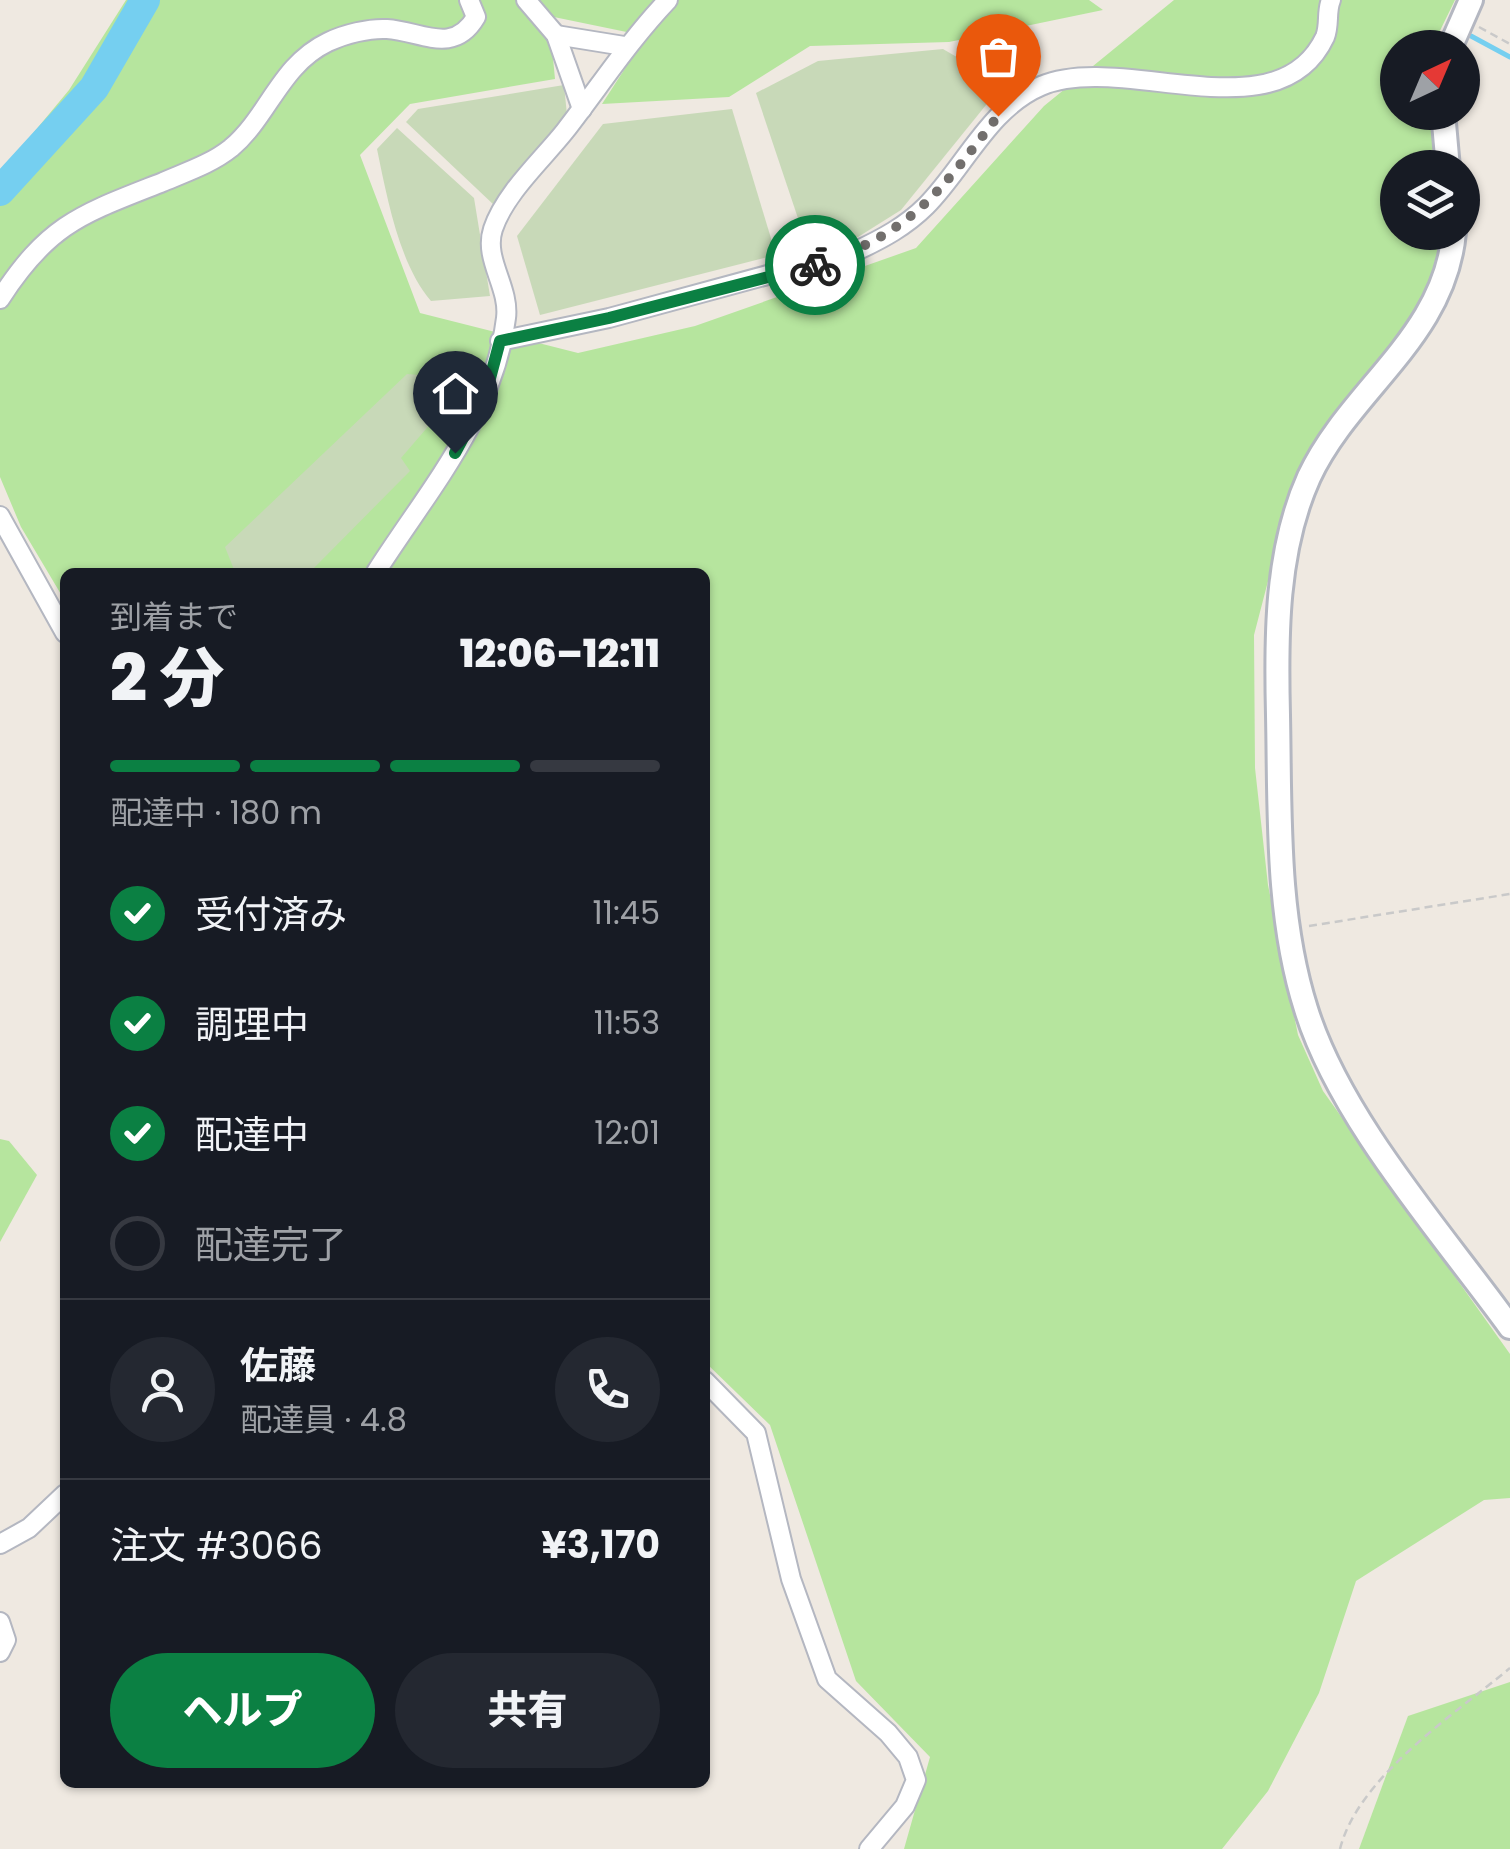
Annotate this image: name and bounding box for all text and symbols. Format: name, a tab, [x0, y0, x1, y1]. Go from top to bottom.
pin	[956, 14, 1041, 117]
icon: bag	[971, 29, 1026, 84]
north arrow	[1380, 30, 1480, 130]
map controls	[1380, 30, 1480, 250]
button: layers	[1380, 150, 1480, 250]
courier	[765, 215, 865, 315]
icon: bike	[788, 238, 843, 293]
pin	[413, 351, 498, 454]
icon: home	[428, 366, 483, 421]
text: 到着まで	[110, 594, 238, 639]
text: 12:06–12:11	[460, 627, 660, 680]
text: 2 分	[110, 633, 224, 724]
text: 配達中 · 180 m	[110, 790, 322, 835]
icon: check	[110, 886, 165, 941]
text: 受付済み	[195, 888, 347, 941]
text: 11:45	[592, 890, 660, 935]
icon: check	[110, 996, 165, 1051]
text: 調理中	[195, 998, 309, 1051]
text: 11:53	[594, 1000, 660, 1045]
icon: check	[110, 1106, 165, 1161]
text: 配達中	[195, 1108, 309, 1161]
text: 12:01	[594, 1110, 660, 1155]
text: 配達完了	[195, 1218, 347, 1271]
button: person	[110, 1337, 215, 1442]
button: phone	[555, 1337, 660, 1442]
text: 佐藤	[240, 1339, 316, 1392]
text: 配達員 · 4.8	[240, 1397, 407, 1442]
text: ¥3,170	[541, 1518, 660, 1571]
text: 注文 #3066	[110, 1519, 323, 1572]
button: ヘルプ	[110, 1653, 375, 1768]
button: 共有	[395, 1653, 660, 1768]

